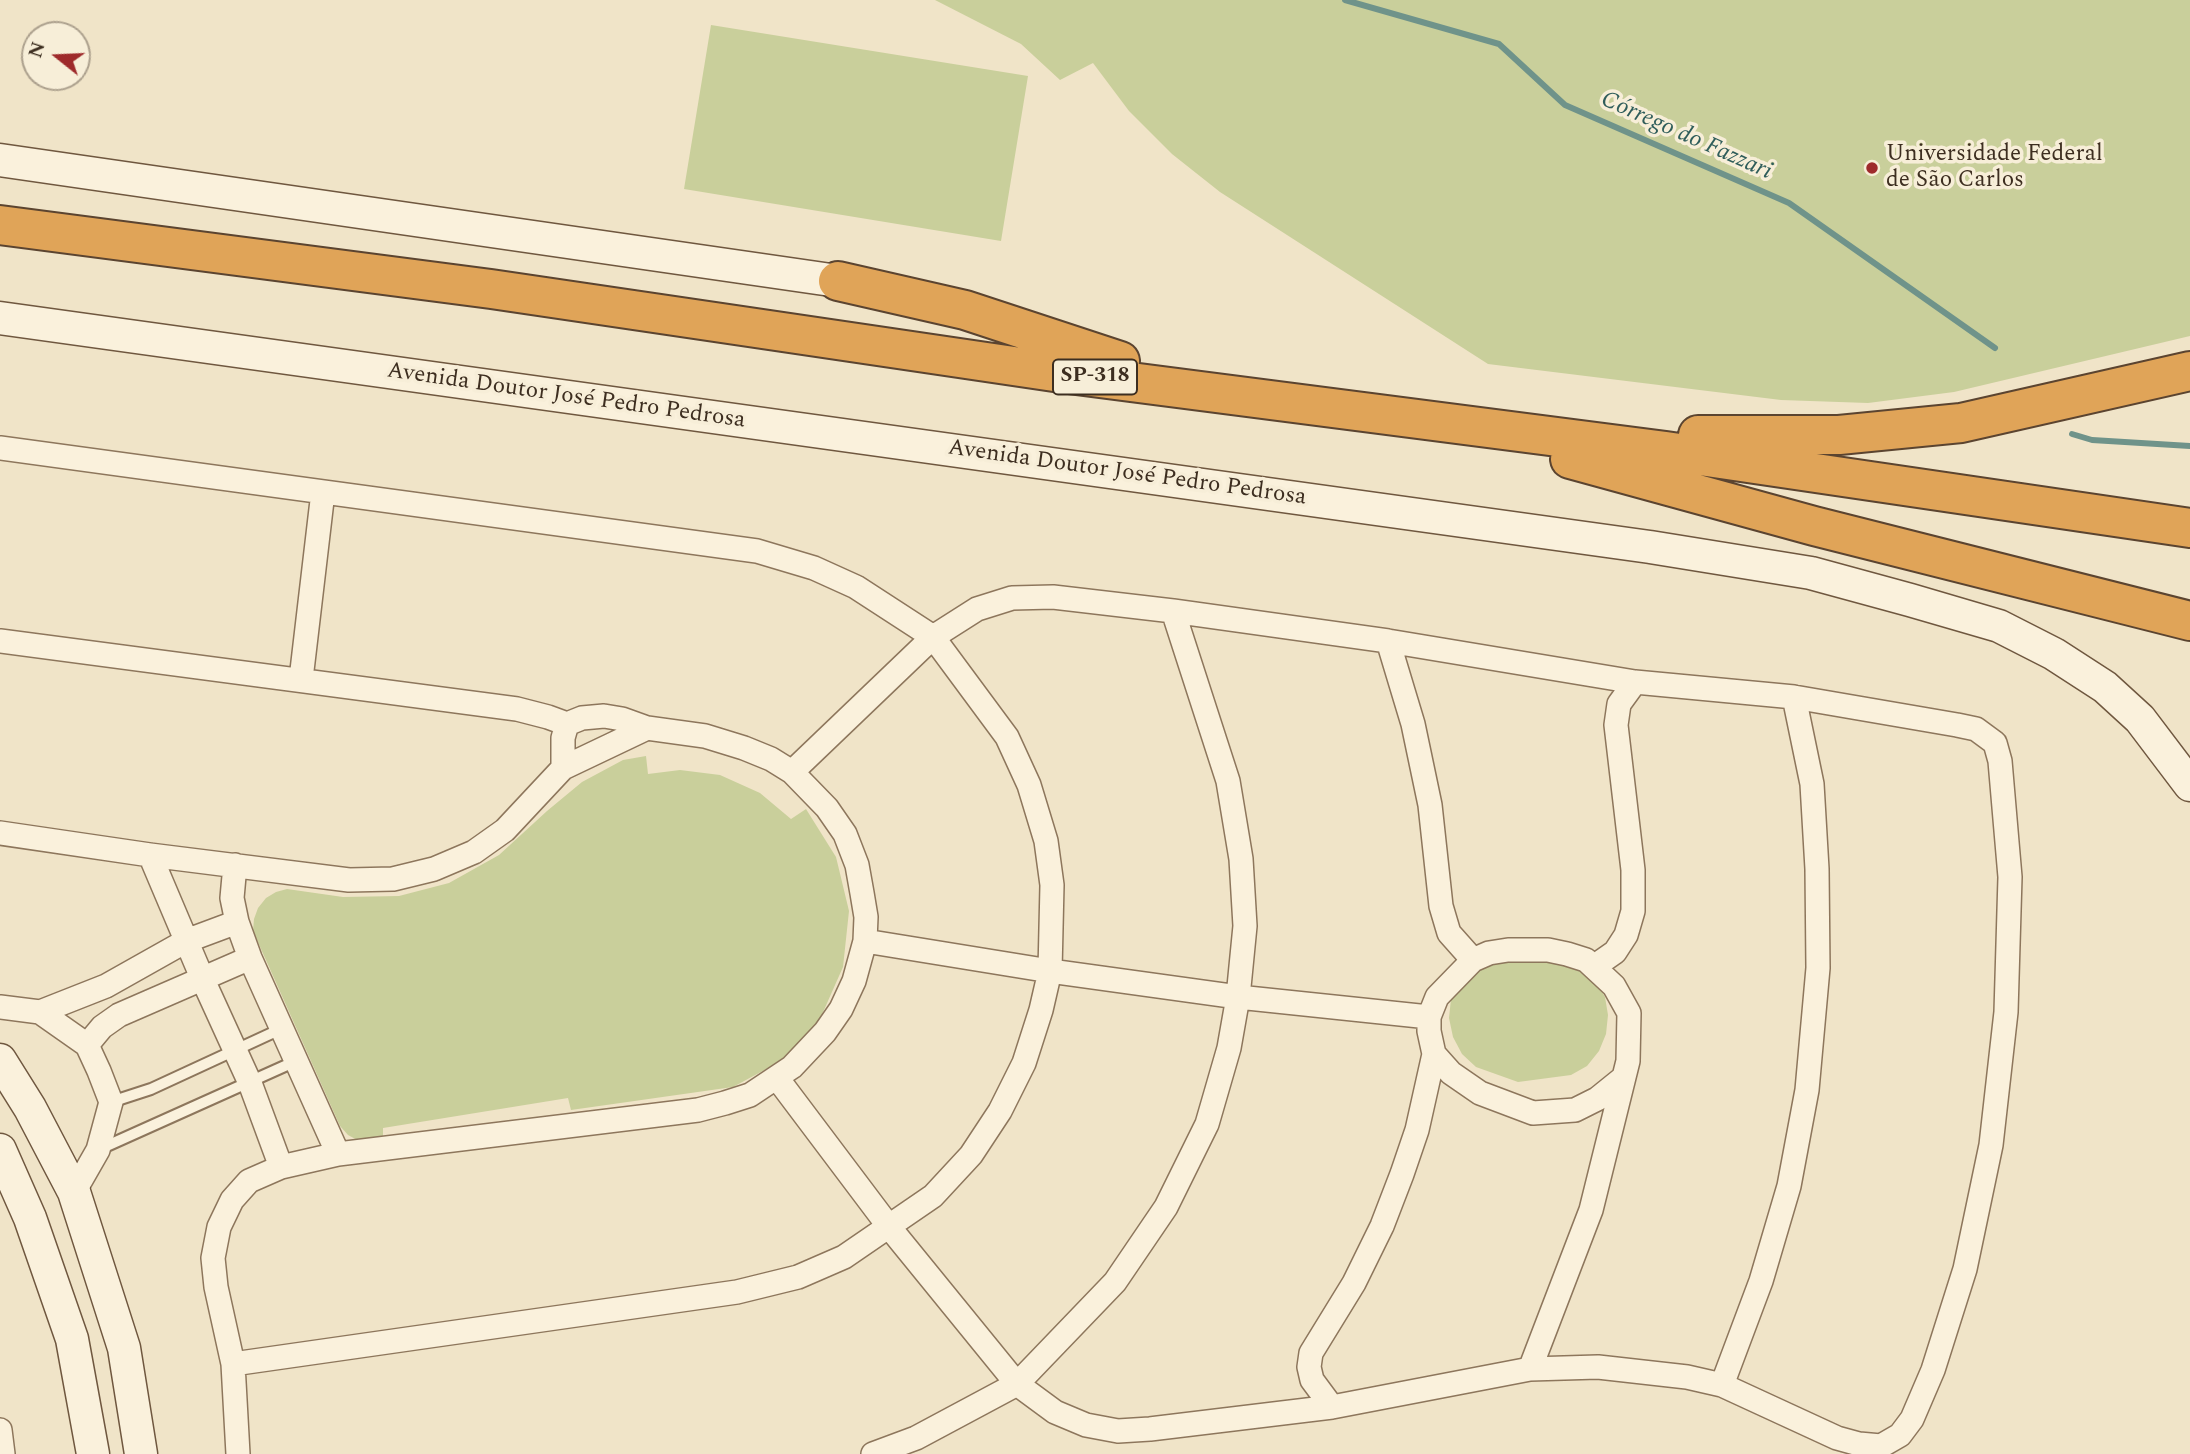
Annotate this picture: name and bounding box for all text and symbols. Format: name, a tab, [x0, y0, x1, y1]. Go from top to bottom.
north arrow	[21, 21, 91, 91]
text: N	[21, 38, 54, 62]
water label: Córrego do Fazzari	[1596, 86, 1776, 188]
place label: Universidade Federal de São Carlos	[1886, 141, 2103, 195]
marker: Universidade Federal de São Carlos	[1864, 160, 1880, 176]
street label: Avenida Doutor José Pedro Pedrosa	[385, 358, 747, 436]
road number: SP-318	[1053, 360, 1137, 394]
street label: Avenida Doutor José Pedro Pedrosa	[946, 435, 1308, 513]

